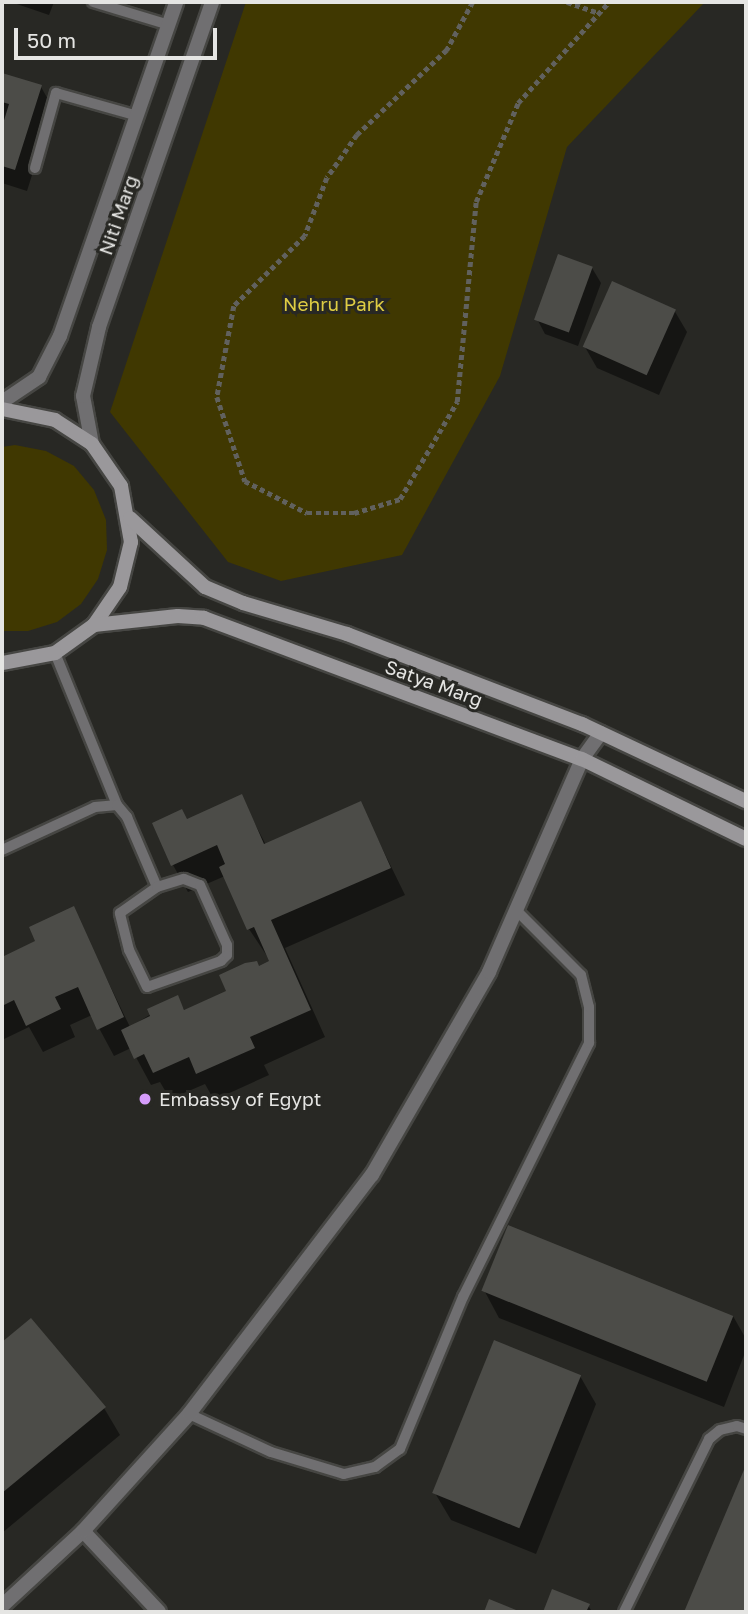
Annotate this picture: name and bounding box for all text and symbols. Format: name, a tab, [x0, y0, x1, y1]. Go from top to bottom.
scale bar	[18, 14, 220, 58]
text: 50 m	[27, 27, 76, 53]
street label: Niti Marg	[94, 172, 142, 258]
park label: Nehru Park	[283, 293, 385, 315]
street label: Satya Marg	[382, 655, 486, 711]
place label: Embassy of Egypt	[159, 1088, 321, 1110]
marker: Embassy of Egypt	[137, 1091, 153, 1107]

